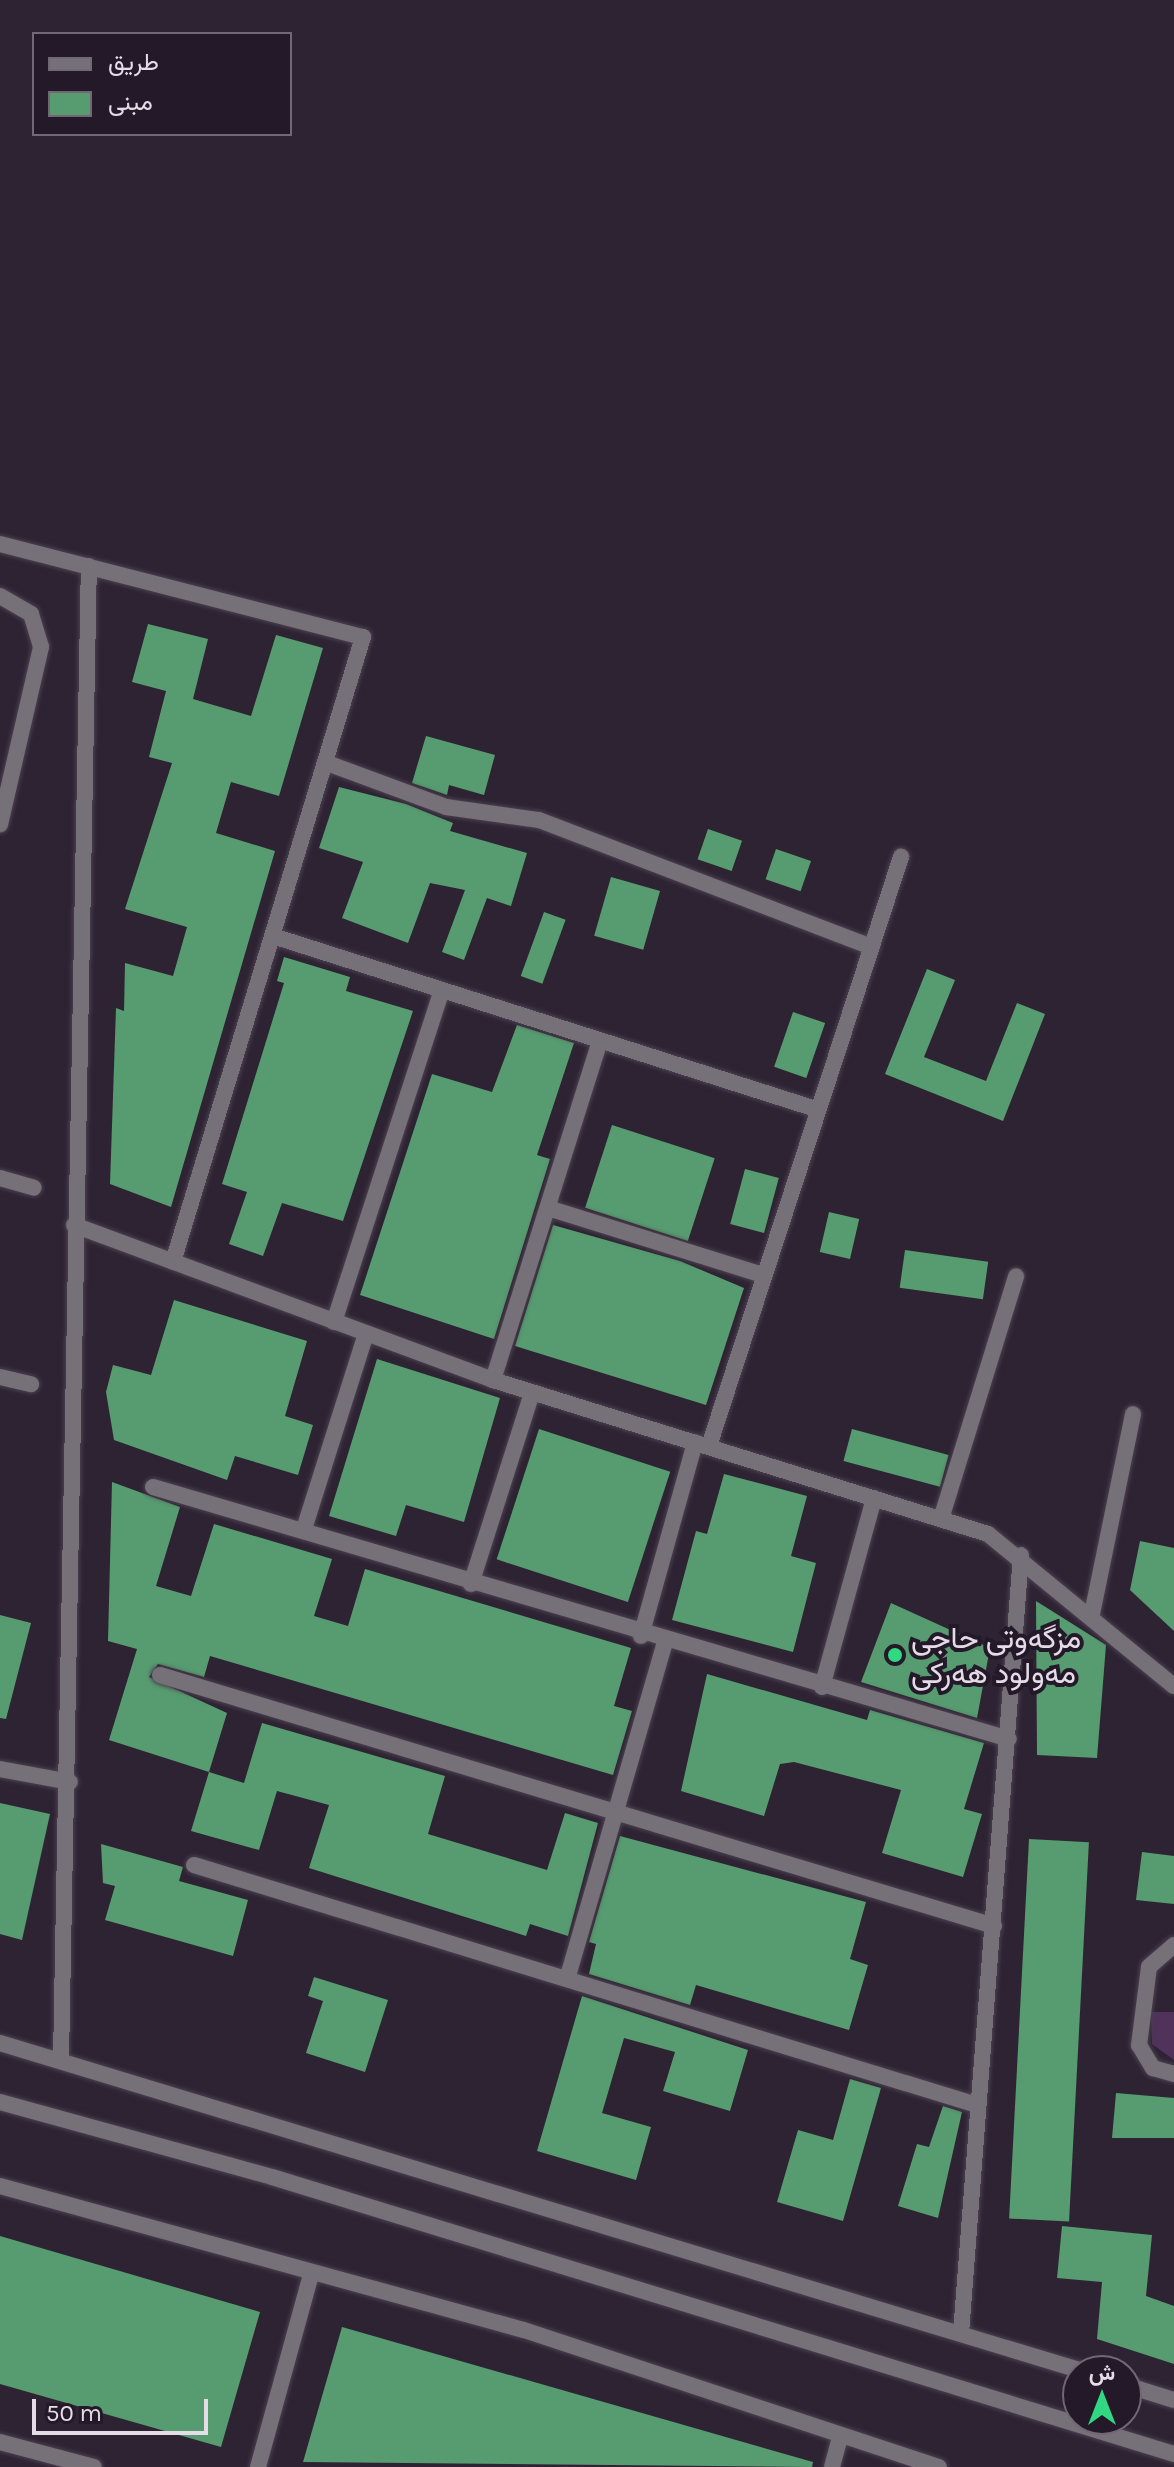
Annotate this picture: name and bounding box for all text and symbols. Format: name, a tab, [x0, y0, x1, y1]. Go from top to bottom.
legend	[32, 32, 292, 136]
text: طريق	[108, 48, 159, 76]
text: مبنى	[108, 88, 153, 116]
place label: مزگەوتی حاجی مەولود هەرکی	[911, 1620, 1081, 1690]
marker: مزگەوتی حاجی مەولود هەرکی	[886, 1646, 904, 1664]
north arrow	[1062, 2355, 1142, 2435]
text: ش	[1089, 2360, 1115, 2386]
scale bar	[36, 2383, 212, 2433]
text: 50 m	[46, 2399, 102, 2427]

